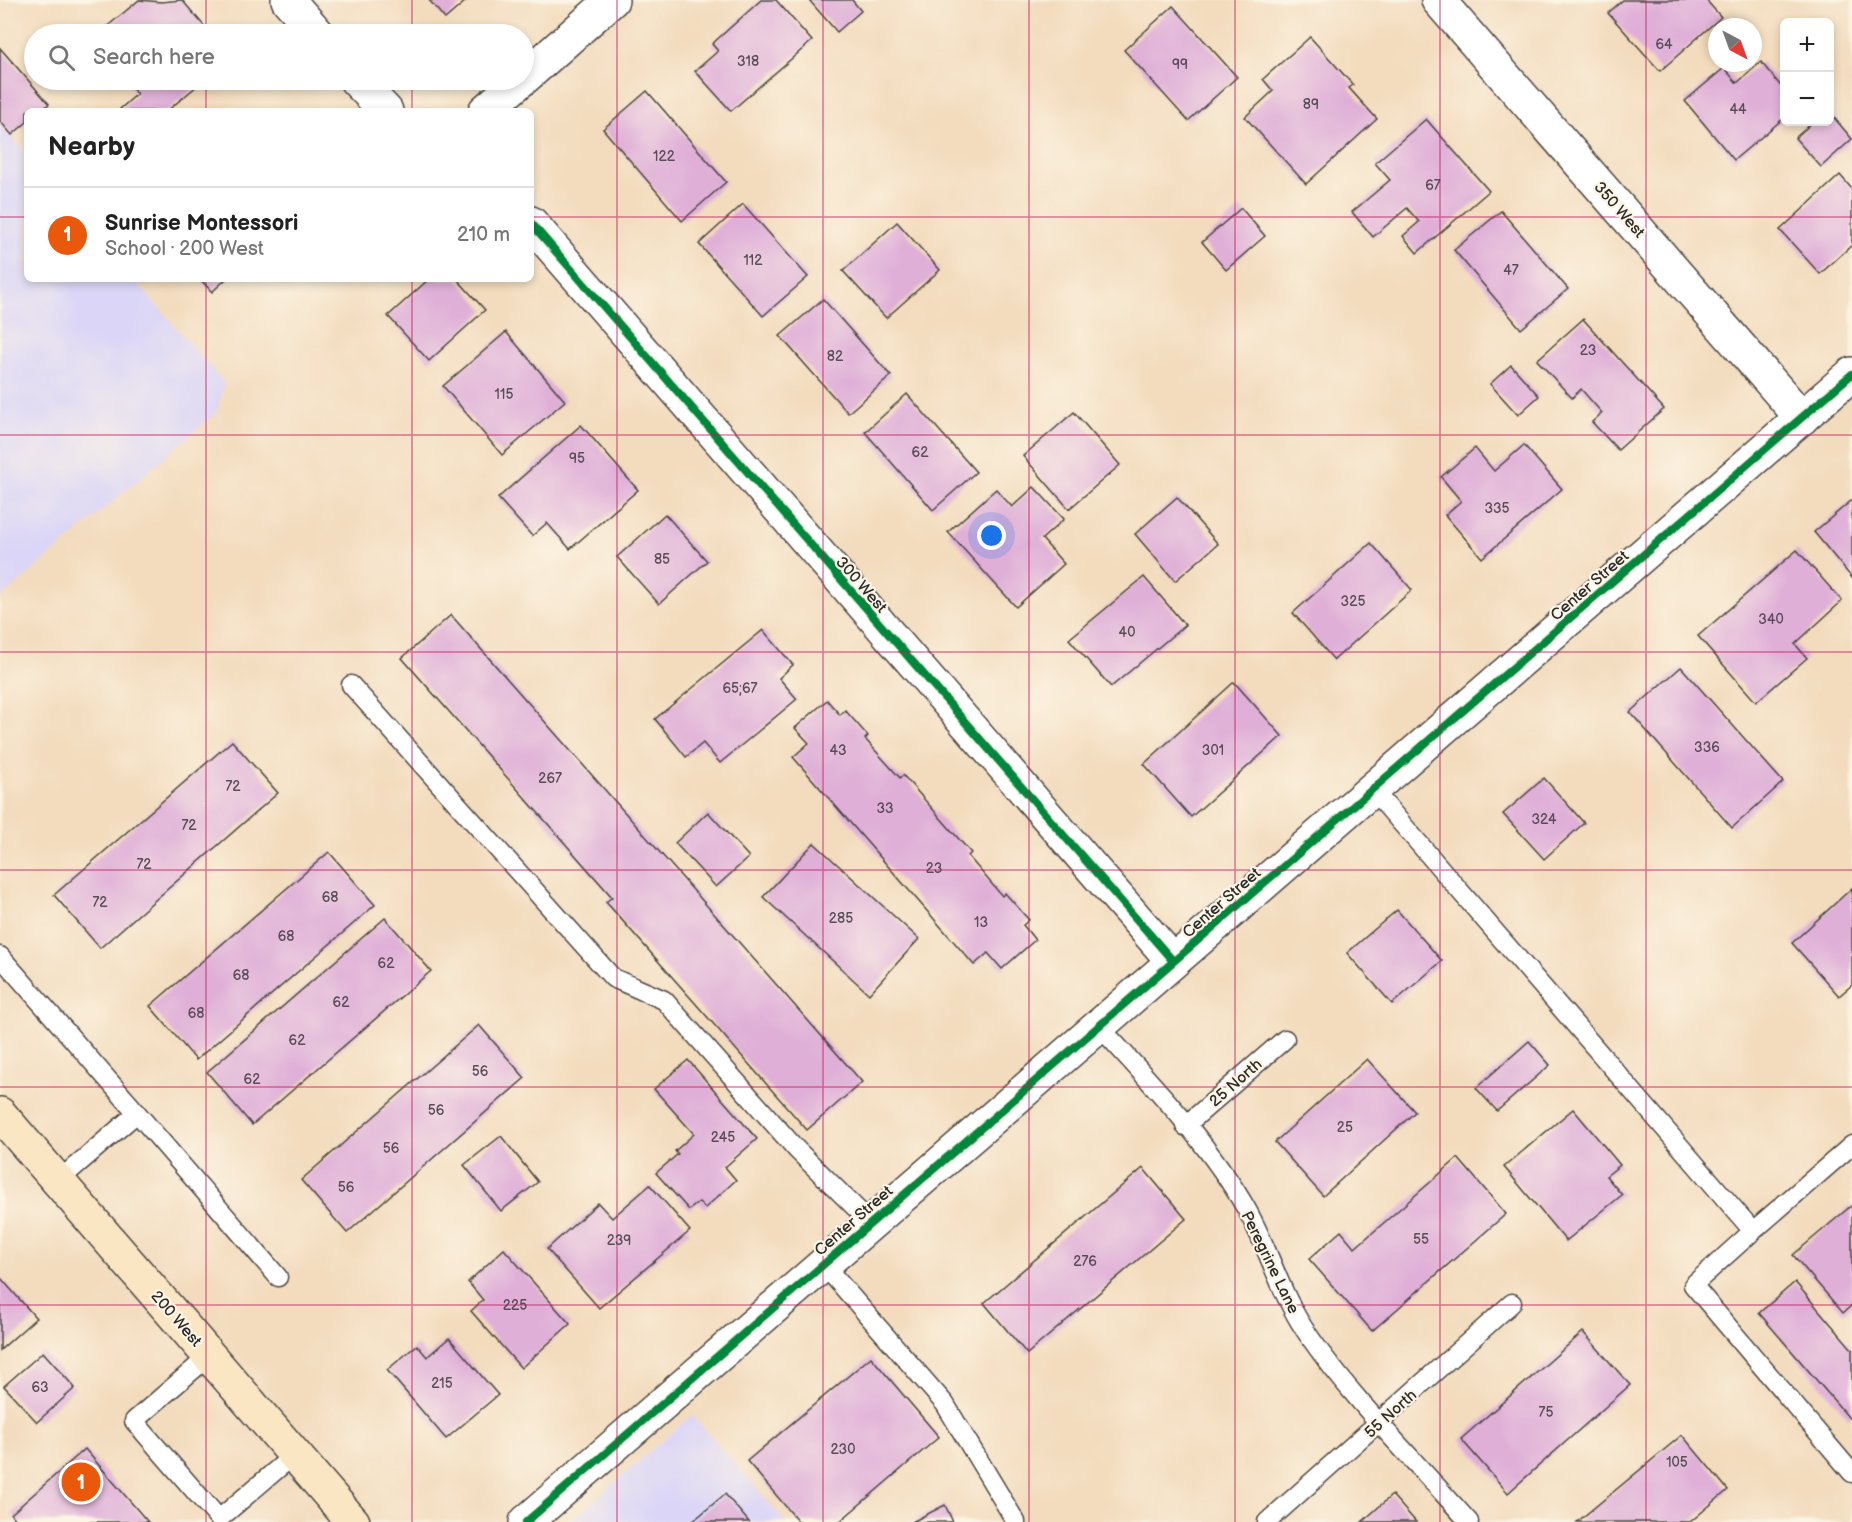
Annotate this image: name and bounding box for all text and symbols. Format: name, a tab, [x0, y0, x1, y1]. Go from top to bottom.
north arrow	[1708, 18, 1762, 72]
map controls	[1780, 18, 1834, 126]
button: +	[1780, 18, 1834, 72]
search box	[24, 24, 534, 90]
house number: 64	[1655, 36, 1673, 53]
icon: search	[45, 41, 78, 74]
text: Search here	[93, 44, 215, 71]
house number: 318	[737, 53, 759, 70]
house number: 99	[1172, 56, 1188, 73]
button: −	[1780, 72, 1834, 126]
house number: 89	[1303, 96, 1319, 113]
house number: 44	[1729, 101, 1747, 118]
text: Nearby	[48, 132, 135, 163]
house number: 122	[653, 148, 676, 165]
house number: 67	[1425, 177, 1441, 194]
street label: 350 West	[1589, 178, 1648, 242]
text: Sunrise Montessori	[105, 210, 298, 237]
text: 1	[63, 223, 72, 247]
text: 210 m	[457, 223, 510, 247]
text: School · 200 West	[105, 237, 264, 261]
house number: 112	[743, 252, 763, 269]
house number: 47	[1503, 262, 1519, 279]
house number: 23	[1580, 342, 1596, 359]
house number: 82	[827, 348, 844, 365]
house number: 115	[495, 386, 513, 403]
house number: 62	[912, 444, 929, 461]
house number: 95	[569, 450, 585, 467]
house number: 335	[1484, 500, 1510, 517]
your location	[977, 521, 1006, 550]
street label: Center Street	[1547, 547, 1633, 625]
house number: 85	[654, 551, 670, 568]
street label: 300 West	[831, 553, 891, 617]
house number: 325	[1341, 593, 1365, 610]
house number: 340	[1758, 611, 1784, 628]
house number: 40	[1119, 624, 1135, 641]
house number: 65;67	[723, 680, 758, 697]
house number: 336	[1694, 739, 1720, 756]
house number: 43	[829, 742, 847, 759]
house number: 301	[1202, 742, 1224, 759]
house number: 267	[538, 770, 562, 787]
house number: 72	[225, 778, 241, 795]
house number: 33	[876, 800, 894, 817]
house number: 324	[1531, 811, 1557, 828]
house number: 72	[181, 817, 197, 834]
house number: 72	[136, 856, 152, 873]
house number: 23	[926, 860, 942, 877]
street label: Center Street	[1179, 864, 1265, 942]
house number: 68	[322, 889, 338, 906]
house number: 72	[92, 894, 108, 911]
house number: 285	[829, 910, 853, 927]
house number: 13	[974, 914, 988, 931]
house number: 68	[278, 928, 294, 945]
house number: 62	[378, 955, 395, 972]
house number: 68	[233, 967, 249, 984]
house number: 62	[333, 994, 350, 1011]
house number: 68	[188, 1005, 204, 1022]
house number: 62	[289, 1032, 306, 1049]
street label: 25 North	[1206, 1055, 1266, 1111]
house number: 56	[472, 1063, 489, 1080]
house number: 62	[244, 1071, 261, 1088]
house number: 56	[428, 1102, 445, 1119]
house number: 25	[1337, 1119, 1353, 1136]
house number: 245	[711, 1129, 735, 1146]
house number: 56	[383, 1140, 400, 1157]
house number: 56	[338, 1179, 355, 1196]
street label: Center Street	[811, 1182, 897, 1260]
street label: Peregrine Lane	[1237, 1208, 1303, 1317]
house number: 55	[1413, 1231, 1429, 1248]
house number: 239	[607, 1232, 631, 1249]
house number: 276	[1073, 1253, 1097, 1270]
street label: 200 West	[146, 1287, 205, 1351]
house number: 225	[503, 1297, 527, 1314]
house number: 215	[431, 1375, 453, 1392]
house number: 63	[31, 1379, 49, 1396]
street label: 55 North	[1361, 1386, 1421, 1442]
house number: 75	[1539, 1404, 1553, 1421]
house number: 230	[831, 1441, 855, 1458]
house number: 105	[1666, 1454, 1688, 1471]
pin: 1	[62, 1460, 100, 1504]

